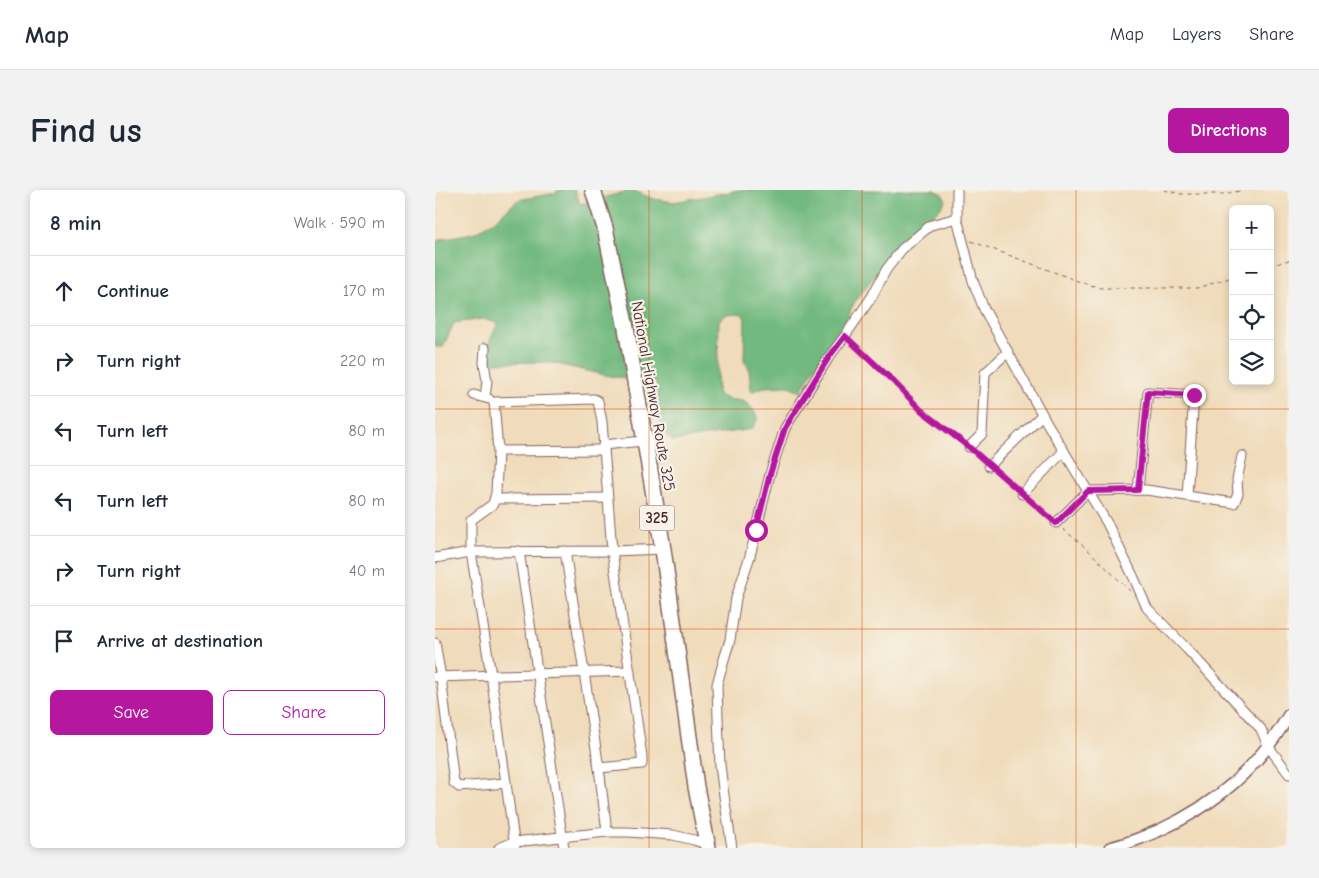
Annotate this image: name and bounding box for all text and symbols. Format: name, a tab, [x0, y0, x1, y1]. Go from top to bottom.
text: Map	[25, 21, 69, 49]
text: Map	[1110, 24, 1144, 45]
text: Layers	[1172, 24, 1221, 45]
text: Share	[1249, 24, 1294, 45]
button: Directions	[1168, 108, 1289, 153]
text: Find us	[30, 110, 142, 151]
map controls	[1229, 205, 1274, 385]
button: +	[1229, 205, 1274, 250]
text: 8 min	[50, 211, 101, 235]
text: Walk · 590 m	[294, 214, 385, 232]
button: −	[1229, 250, 1274, 295]
icon: ahead	[50, 277, 78, 305]
text: Continue	[97, 280, 169, 302]
text: 170 m	[343, 282, 385, 300]
button: locate	[1229, 295, 1274, 340]
street label: National Highway Route 325	[627, 300, 679, 492]
button: layers	[1229, 340, 1274, 385]
icon: right	[50, 347, 78, 375]
text: Turn right	[97, 350, 181, 372]
text: 220 m	[340, 352, 385, 370]
route end	[1183, 384, 1206, 407]
icon: left	[50, 417, 78, 445]
text: Turn left	[97, 420, 168, 442]
text: 80 m	[348, 422, 385, 440]
icon: left	[50, 487, 78, 515]
text: Turn left	[97, 490, 168, 512]
text: 80 m	[348, 492, 385, 510]
road number: 325	[639, 506, 675, 530]
route start	[745, 519, 768, 542]
icon: right	[50, 557, 78, 585]
text: Turn right	[97, 560, 181, 582]
text: 40 m	[349, 562, 385, 580]
icon: arrive	[50, 627, 78, 655]
text: Arrive at destination	[97, 630, 263, 652]
button: Save	[50, 690, 213, 735]
button: Share	[223, 690, 385, 735]

